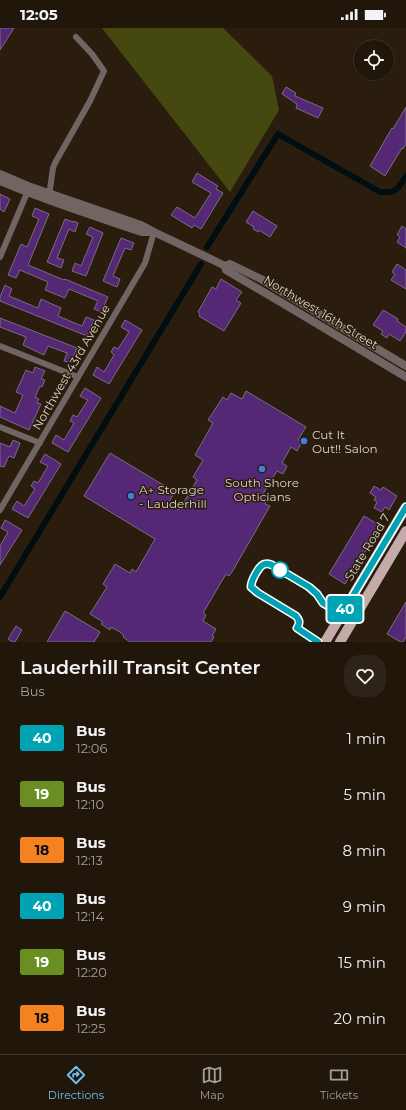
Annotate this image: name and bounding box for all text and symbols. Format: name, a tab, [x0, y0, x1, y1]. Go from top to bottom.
text: 12:05	[20, 5, 58, 24]
map controls	[354, 40, 394, 80]
button: locate	[354, 40, 394, 80]
street label: Northwest 16th Street	[261, 272, 381, 352]
street label: Northwest 43rd Avenue	[29, 302, 113, 432]
place label: Cut It Out!! Salon	[312, 427, 378, 456]
marker: Cut It Out!! Salon	[299, 436, 309, 446]
marker: South Shore Opticians	[257, 464, 267, 474]
place label: South Shore Opticians	[225, 475, 299, 504]
place label: A+ Storage - Lauderhill	[139, 482, 207, 511]
marker: A+ Storage - Lauderhill	[126, 491, 136, 501]
street label: State Road 7	[341, 511, 393, 583]
unlabelled marker	[271, 561, 289, 579]
line badge: 40	[327, 596, 363, 622]
text: 40	[335, 600, 355, 618]
button: heart	[344, 655, 386, 697]
text: Lauderhill Transit Center	[20, 656, 260, 679]
text: Bus	[20, 683, 45, 699]
text: Bus	[76, 721, 106, 740]
text: 40	[32, 729, 52, 747]
text: 1 min	[347, 729, 386, 748]
text: 12:06	[76, 740, 107, 756]
text: Bus	[76, 777, 106, 796]
text: 19	[35, 785, 49, 803]
text: 5 min	[343, 785, 386, 804]
text: 12:10	[76, 796, 104, 812]
text: Bus	[76, 833, 106, 852]
text: 18	[35, 841, 49, 859]
text: 8 min	[342, 841, 386, 860]
text: 12:13	[76, 852, 103, 868]
text: Bus	[76, 889, 106, 908]
text: 40	[32, 897, 52, 915]
text: 9 min	[343, 897, 386, 916]
text: 12:14	[76, 908, 104, 924]
text: Bus	[76, 945, 106, 964]
text: 19	[35, 953, 49, 971]
text: 15 min	[338, 953, 386, 972]
text: 12:20	[76, 964, 107, 980]
text: Bus	[76, 1001, 106, 1020]
text: 18	[35, 1009, 49, 1027]
text: 20 min	[334, 1009, 386, 1028]
text: 12:25	[76, 1020, 106, 1036]
tab: Directions	[48, 1064, 104, 1102]
tab: Map	[200, 1064, 224, 1102]
tab: Tickets	[320, 1064, 358, 1102]

